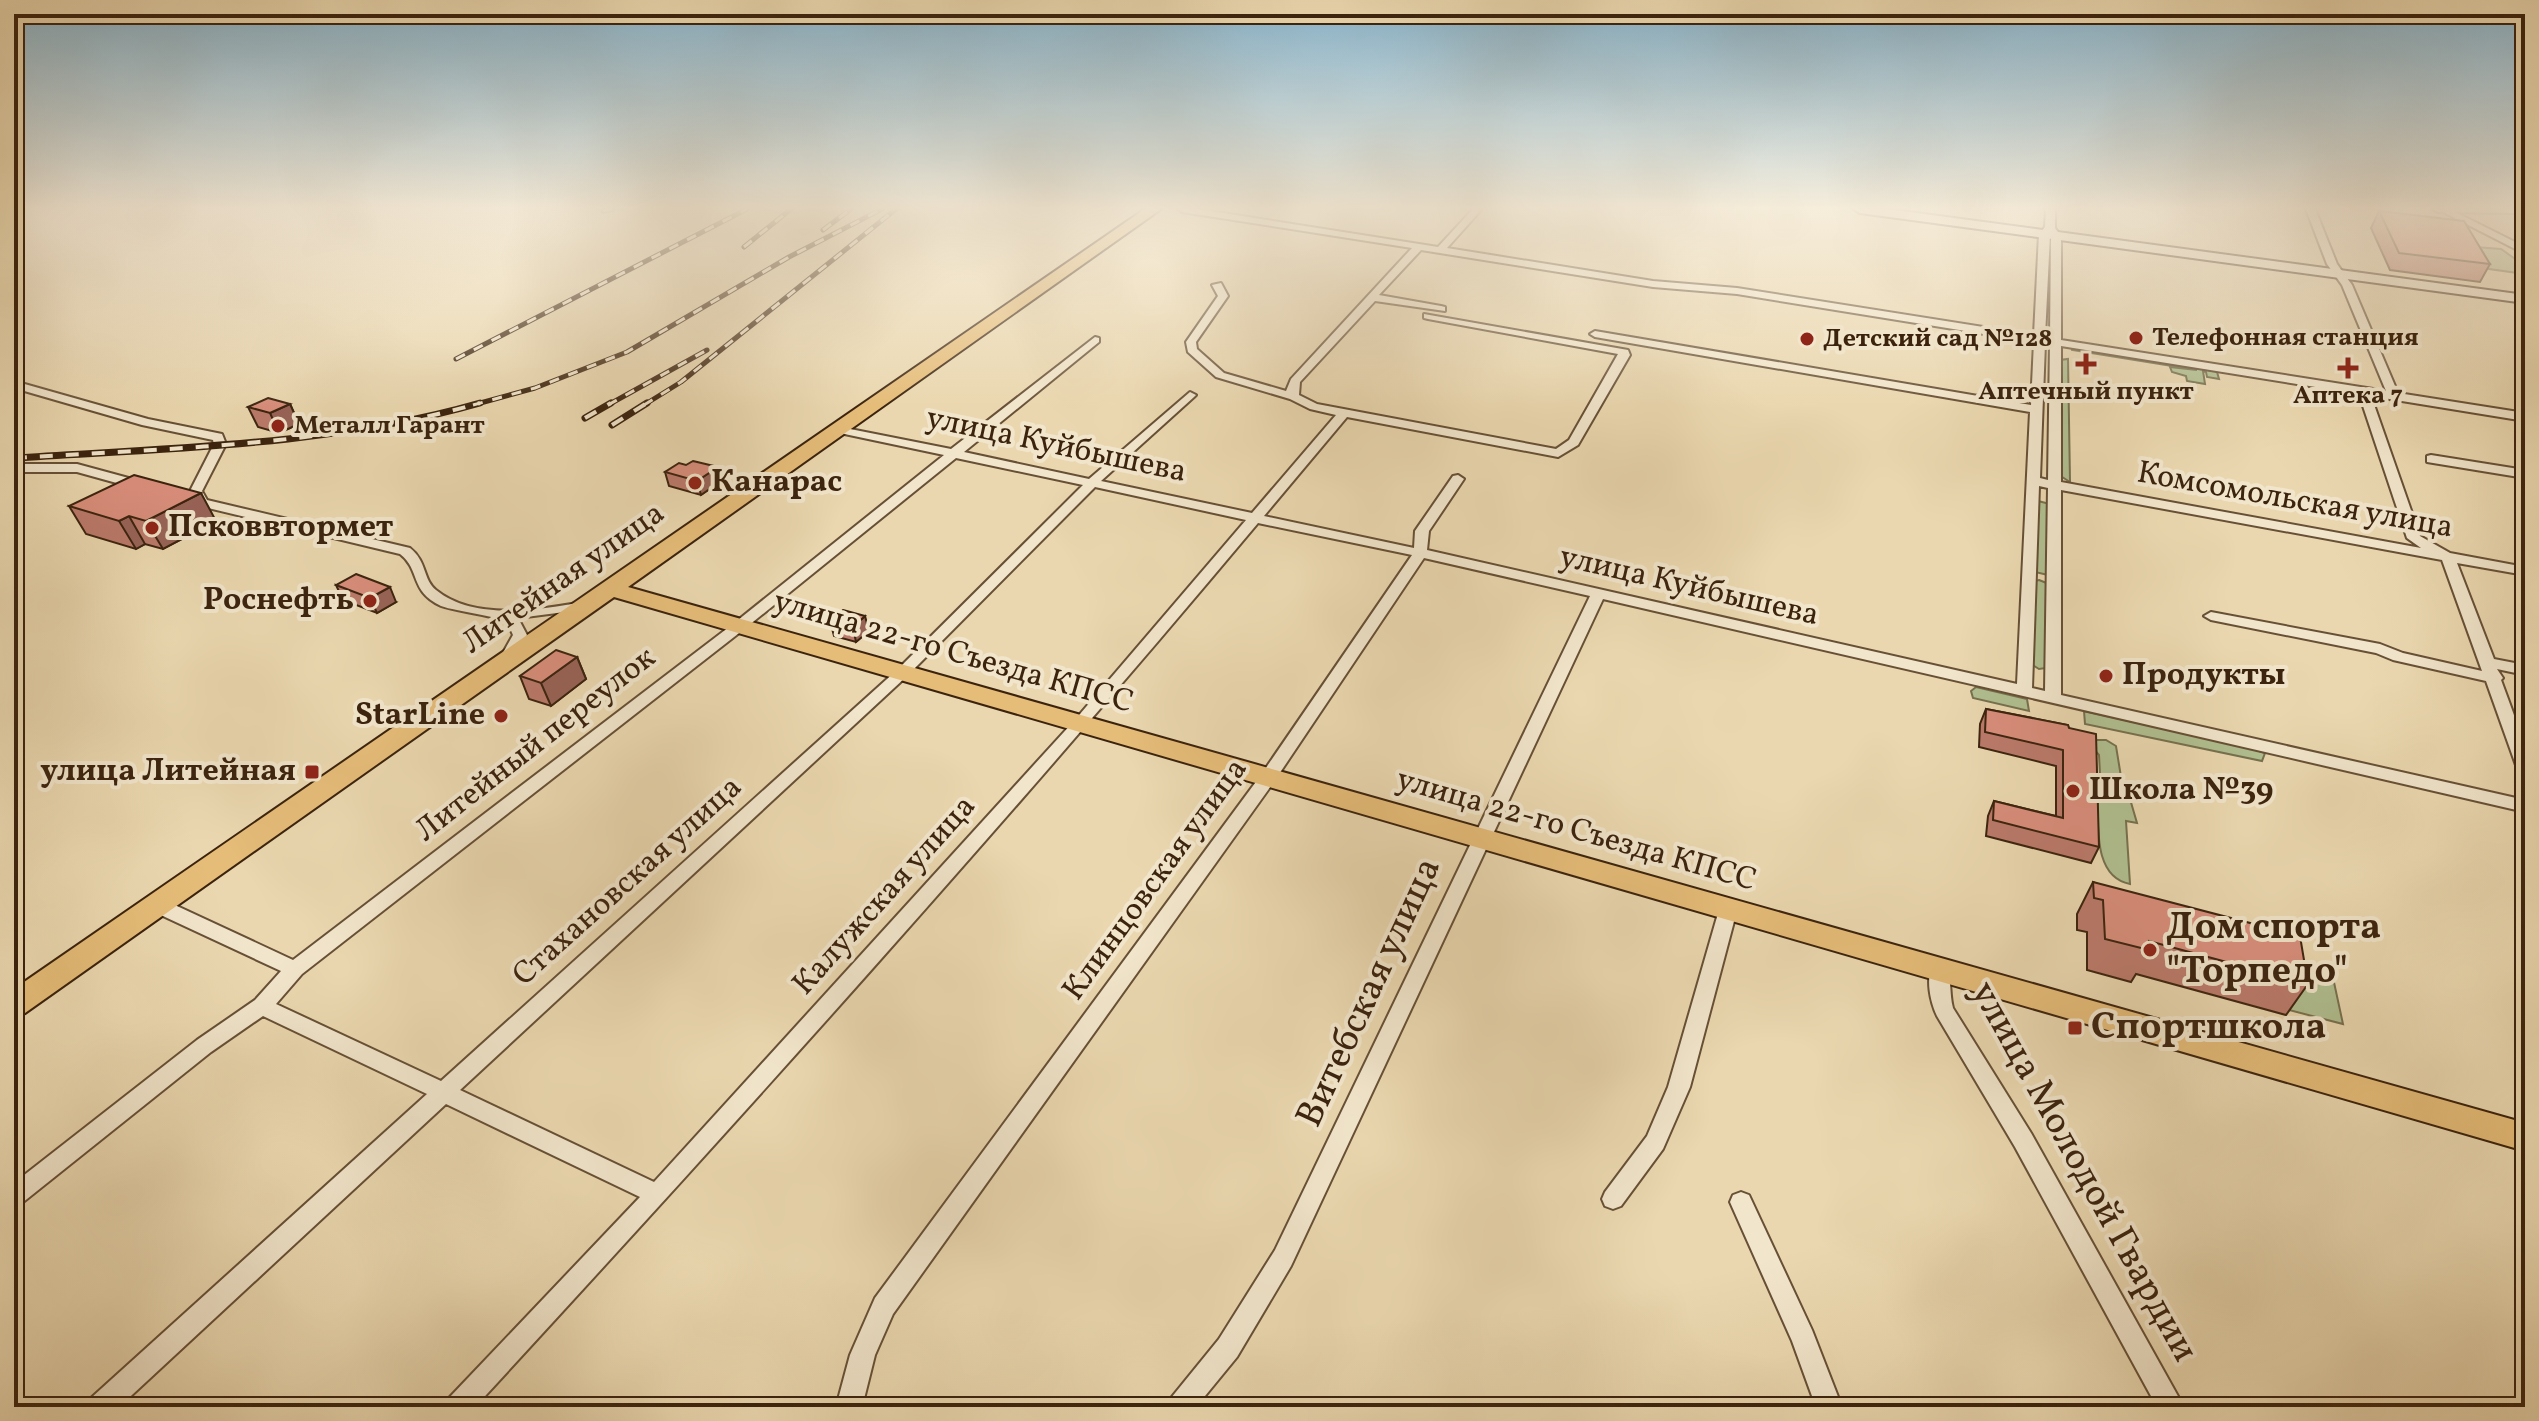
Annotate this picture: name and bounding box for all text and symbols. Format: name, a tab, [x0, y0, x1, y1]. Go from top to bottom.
place label: Телефонная станция	[2152, 320, 2419, 356]
place label: Детский сад №128	[1823, 321, 2052, 357]
marker: Телефонная станция	[2127, 329, 2145, 347]
marker: Детский сад №128	[1798, 330, 1816, 348]
marker: Аптечный пункт	[2077, 355, 2095, 373]
marker: Аптека 7	[2339, 359, 2357, 377]
place label: Аптечный пункт	[1978, 374, 2194, 410]
place label: Аптека 7	[2293, 378, 2403, 414]
street label: улица Куйбышева	[922, 397, 1190, 495]
place label: Металл Гарант	[294, 408, 485, 444]
marker: Металл Гарант	[269, 417, 287, 435]
street label: Комсомольская улица	[2134, 452, 2456, 550]
place label: Канарас	[711, 461, 842, 505]
marker: Канарас	[686, 474, 704, 492]
street label: Литейная улица	[454, 493, 674, 665]
place label: Псковвтормет	[168, 506, 394, 550]
marker: Псковвтормет	[143, 519, 161, 537]
street label: улица Куйбышева	[1555, 536, 1823, 638]
place label: Роснефть	[203, 579, 354, 623]
street label: улица 22-го Съезда КПСС	[768, 580, 1138, 726]
marker: Роснефть	[361, 592, 379, 610]
street label: Литейный переулок	[406, 637, 666, 853]
place label: Продукты	[2122, 654, 2286, 698]
marker: Продукты	[2097, 667, 2115, 685]
place label: StarLine	[355, 694, 485, 738]
marker: StarLine	[492, 707, 510, 725]
place label: улица Литейная	[40, 750, 296, 794]
street label: Клинцовская улица	[1053, 750, 1259, 1010]
street label: улица 22-го Съезда КПСС	[1391, 758, 1761, 904]
marker: улица Литейная	[303, 763, 321, 781]
street label: Стахановская улица	[504, 767, 752, 997]
place label: Школа №39	[2089, 769, 2273, 813]
marker: Школа №39	[2064, 782, 2082, 800]
street label: Калужская улица	[783, 786, 987, 1006]
street label: Витебская улица	[1284, 849, 1456, 1137]
place label: Дом спорта "Торпедо"	[2166, 902, 2381, 999]
marker: Дом спорта "Торпедо"	[2141, 941, 2159, 959]
street label: улица Молодой Гвардии	[1956, 972, 2210, 1372]
place label: Спортшкола	[2091, 1002, 2326, 1055]
marker: Спортшкола	[2066, 1019, 2084, 1037]

